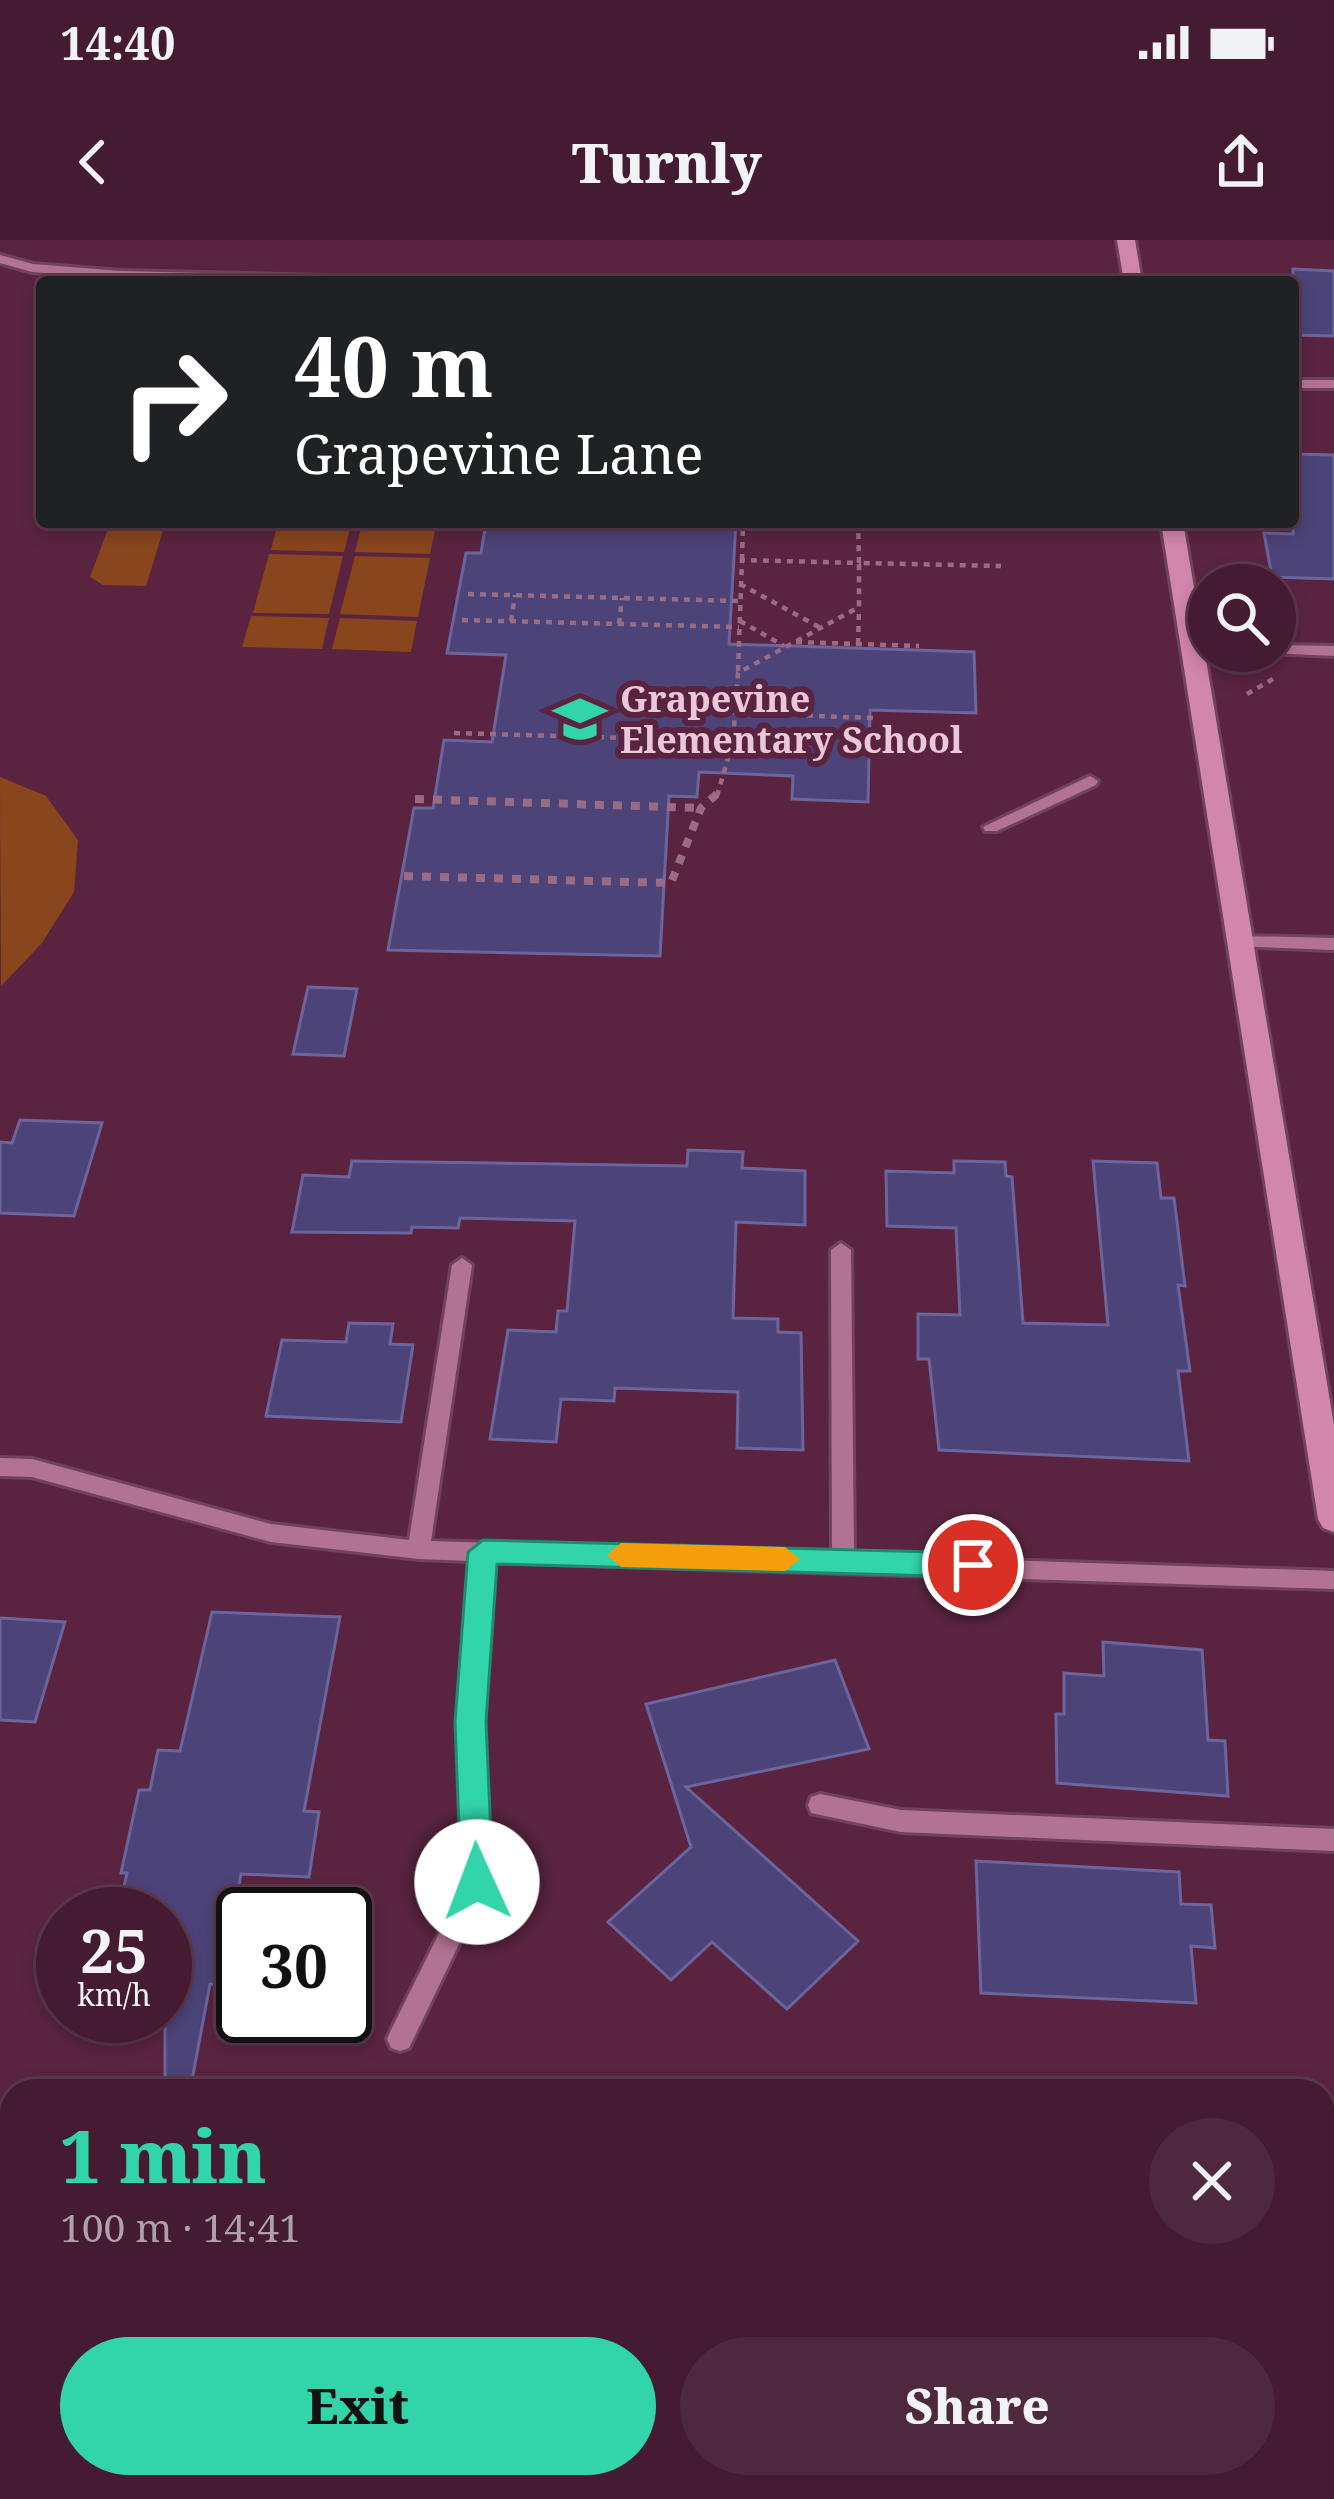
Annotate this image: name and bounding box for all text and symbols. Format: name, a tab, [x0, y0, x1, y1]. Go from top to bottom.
text: 14:40	[60, 12, 175, 73]
text: Turnly	[572, 125, 762, 199]
icon: back	[60, 129, 126, 195]
icon: share	[1208, 129, 1274, 195]
text: 40 m	[294, 307, 494, 422]
icon: right	[96, 324, 252, 480]
text: Grapevine Lane	[294, 416, 703, 490]
map controls	[1188, 564, 1296, 672]
button: search	[1188, 564, 1296, 672]
place label: Grapevine Elementary School	[620, 674, 963, 764]
school or university icon: Grapevine Elementary School	[551, 690, 609, 748]
pin	[922, 1514, 1024, 1616]
icon: arrive	[940, 1532, 1006, 1598]
position arrow	[414, 1819, 540, 1945]
speed limit sign: 30	[216, 1887, 372, 2043]
text: 25	[80, 1909, 148, 1991]
text: km/h	[77, 1974, 151, 2015]
text: 1 min	[60, 2106, 267, 2204]
button: close	[1149, 2118, 1275, 2244]
text: 100 m · 14:41	[60, 2200, 301, 2253]
button: Exit	[60, 2337, 656, 2475]
button: Share	[680, 2337, 1275, 2475]

